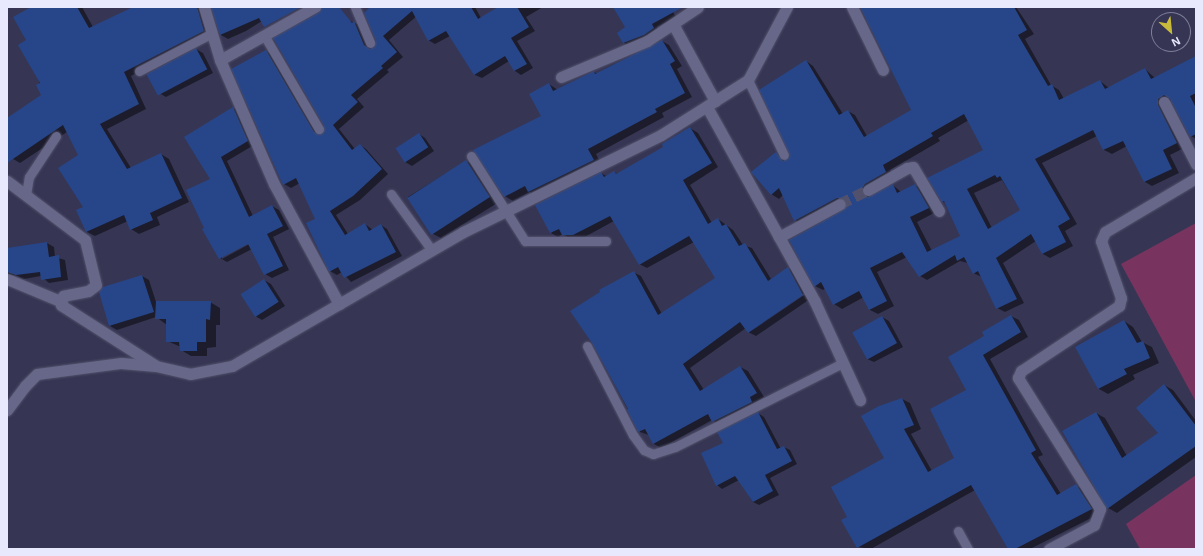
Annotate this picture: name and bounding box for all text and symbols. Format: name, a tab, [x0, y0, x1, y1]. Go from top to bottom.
north arrow	[1151, 12, 1191, 52]
text: N	[1170, 35, 1182, 49]

